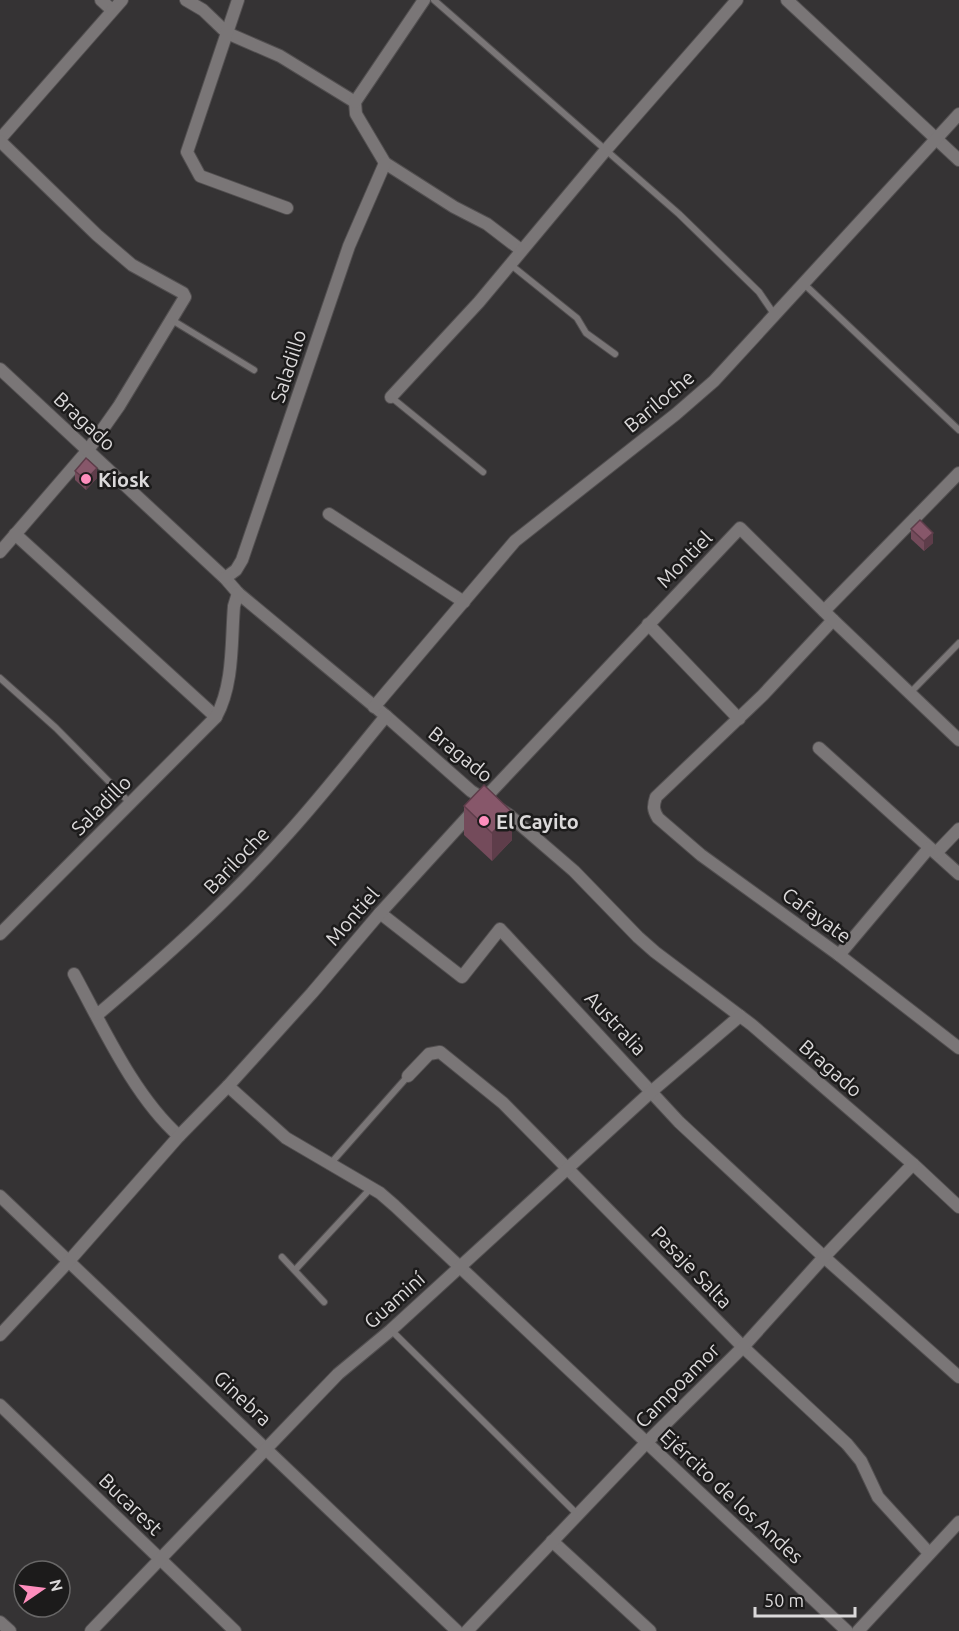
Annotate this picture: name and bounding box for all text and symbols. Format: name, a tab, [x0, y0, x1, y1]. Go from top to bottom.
street label: Saladillo	[265, 327, 311, 405]
street label: Bariloche	[619, 365, 699, 437]
street label: Bragado	[49, 387, 121, 455]
place label: Kiosk	[98, 468, 150, 491]
marker: Kiosk	[79, 472, 93, 486]
street label: Montiel	[652, 526, 716, 592]
street label: Bragado	[424, 721, 498, 787]
street label: Saladillo	[66, 770, 136, 840]
place label: El Cayito	[496, 810, 579, 833]
marker: El Cayito	[477, 814, 491, 828]
street label: Bariloche	[199, 822, 273, 898]
street label: Montiel	[321, 882, 383, 950]
street label: Cafayate	[778, 882, 856, 948]
street label: Australia	[581, 986, 651, 1060]
street label: Bragado	[795, 1034, 867, 1102]
street label: Pasaje Salta	[647, 1221, 737, 1313]
street label: Guaminí	[359, 1266, 430, 1333]
street label: Campoamor	[630, 1338, 724, 1432]
street label: Ginebra	[210, 1366, 276, 1430]
street label: Ejército de los Andes	[656, 1424, 808, 1568]
street label: Bucarest	[95, 1468, 167, 1540]
north arrow	[12, 1559, 72, 1619]
text: N	[46, 1577, 67, 1593]
scale bar	[755, 1580, 856, 1618]
text: 50 m	[764, 1590, 804, 1610]

